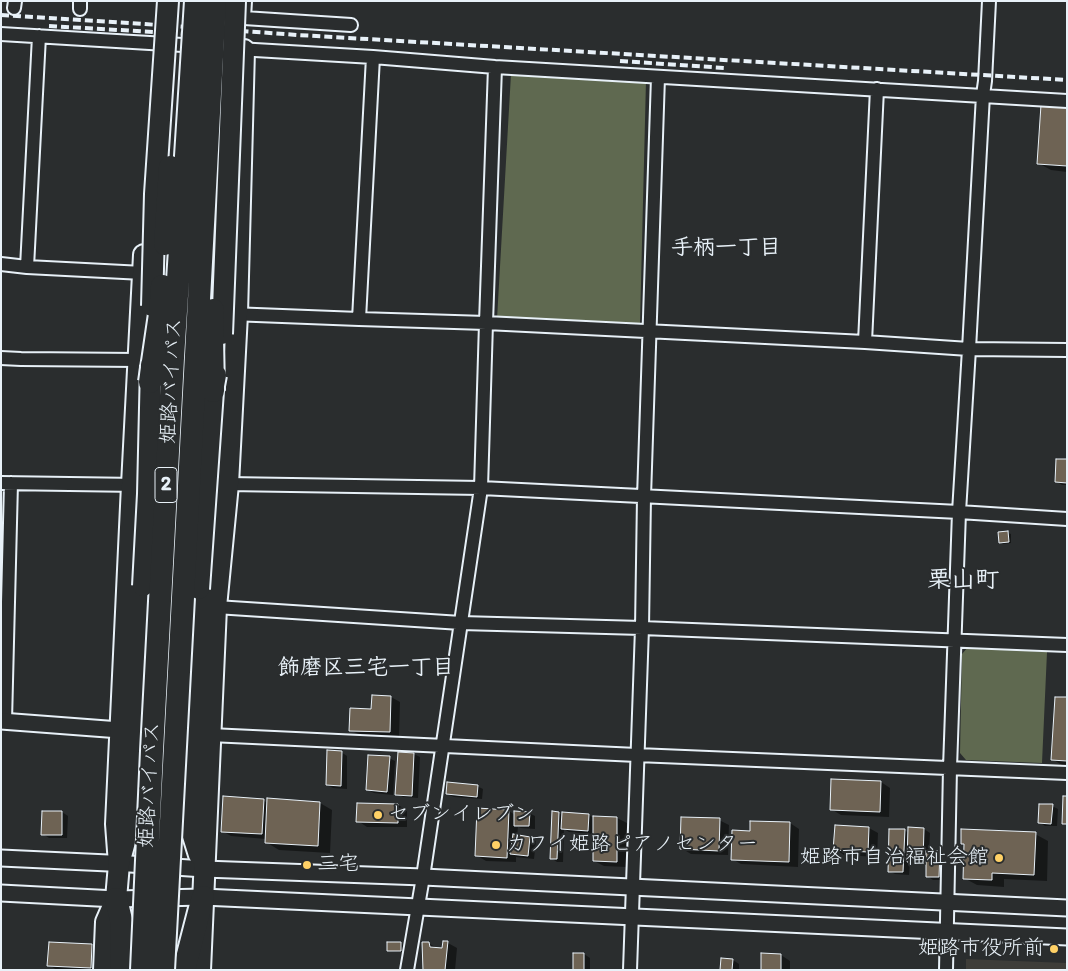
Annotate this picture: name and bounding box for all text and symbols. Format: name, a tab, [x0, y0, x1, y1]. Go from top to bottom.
district label: 手柄一丁目	[671, 235, 781, 261]
street label: 姫路バイパス	[156, 317, 188, 445]
road number: 2	[155, 468, 177, 502]
district label: 栗山町	[927, 567, 999, 595]
district label: 飾磨区三宅一丁目	[278, 655, 454, 681]
street label: 姫路バイパス	[134, 721, 166, 849]
place label: セブンイレブン	[388, 802, 535, 828]
marker: セブンイレブン	[372, 809, 384, 821]
place label: カワイ姫路ピアノセンター	[506, 832, 758, 858]
marker: カワイ姫路ピアノセンター	[490, 839, 502, 851]
place label: 姫路市自治福祉会館	[800, 845, 989, 871]
place label: 三宅	[317, 852, 359, 878]
marker: 姫路市自治福祉会館	[993, 852, 1005, 864]
marker: 三宅	[301, 859, 313, 871]
place label: 姫路市役所前	[918, 936, 1044, 962]
marker: 姫路市役所前	[1048, 943, 1060, 955]

